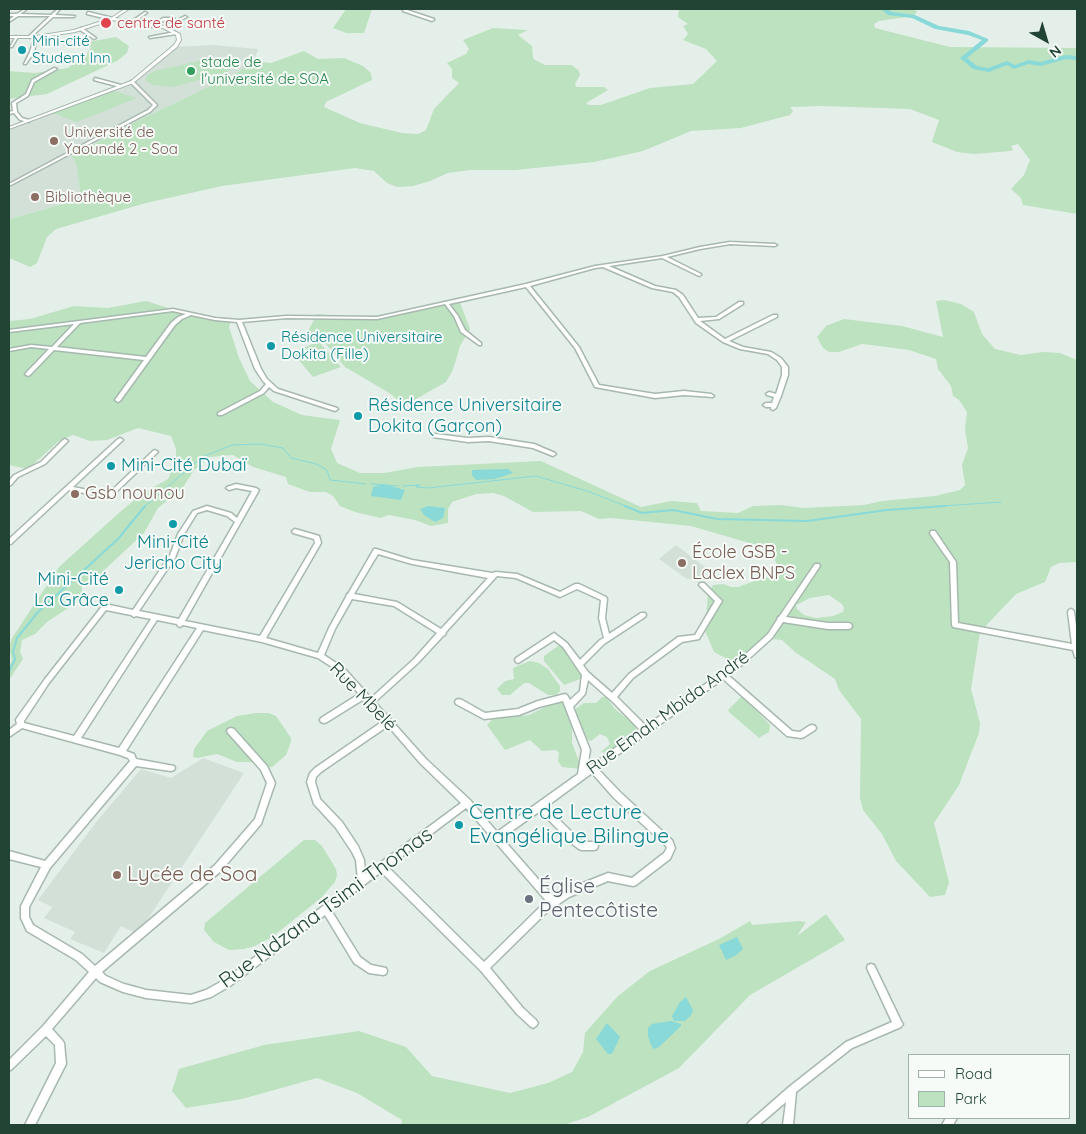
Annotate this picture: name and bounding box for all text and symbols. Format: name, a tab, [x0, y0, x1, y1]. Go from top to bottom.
place label: centre de santé	[117, 14, 225, 32]
north arrow	[1021, 15, 1071, 65]
marker: centre de santé	[99, 16, 113, 30]
place label: Mini-cité Student Inn	[32, 32, 111, 67]
text: N	[1046, 41, 1065, 62]
marker: Mini-cité Student Inn	[16, 44, 28, 56]
place label: stade de l'université de SOA	[201, 53, 329, 88]
marker: stade de l'université de SOA	[185, 65, 197, 77]
place label: Université de Yaoundé 2 - Soa	[64, 123, 178, 158]
marker: Université de Yaoundé 2 - Soa	[48, 135, 60, 147]
place label: Bibliothèque	[45, 188, 131, 206]
marker: Bibliothèque	[29, 191, 41, 203]
place label: Résidence Universitaire Dokita (Fille)	[281, 328, 443, 363]
marker: Résidence Universitaire Dokita (Fille)	[265, 340, 277, 352]
place label: Résidence Universitaire Dokita (Garçon)	[368, 395, 562, 438]
marker: Résidence Universitaire Dokita (Garçon)	[352, 410, 364, 422]
place label: Mini-Cité Dubaï	[121, 455, 247, 477]
marker: Mini-Cité Dubaï	[105, 460, 117, 472]
place label: Gsb nounou	[85, 483, 185, 505]
marker: Gsb nounou	[69, 488, 81, 500]
marker: Mini-Cité Jericho City	[167, 518, 179, 530]
place label: Mini-Cité Jericho City	[124, 532, 222, 574]
place label: École GSB - Laclex BNPS	[692, 542, 795, 584]
marker: École GSB - Laclex BNPS	[676, 557, 688, 569]
place label: Mini-Cité La Grâce	[34, 569, 109, 612]
marker: Mini-Cité La Grâce	[113, 584, 125, 596]
street label: Rue Emah Mbida André	[582, 647, 754, 779]
street label: Rue Mbelé	[325, 658, 401, 736]
place label: Centre de Lecture Evangélique Bilingue	[469, 800, 669, 850]
marker: Centre de Lecture Evangélique Bilingue	[453, 819, 465, 831]
street label: Rue Ndzana Tsimi Thomas	[214, 822, 438, 994]
place label: Lycée de Soa	[127, 862, 257, 888]
marker: Lycée de Soa	[111, 869, 123, 881]
place label: Église Pentecôtiste	[539, 874, 658, 924]
marker: Église Pentecôtiste	[523, 893, 535, 905]
legend	[908, 1054, 1071, 1119]
text: Road	[955, 1064, 992, 1083]
text: Park	[955, 1089, 987, 1108]

